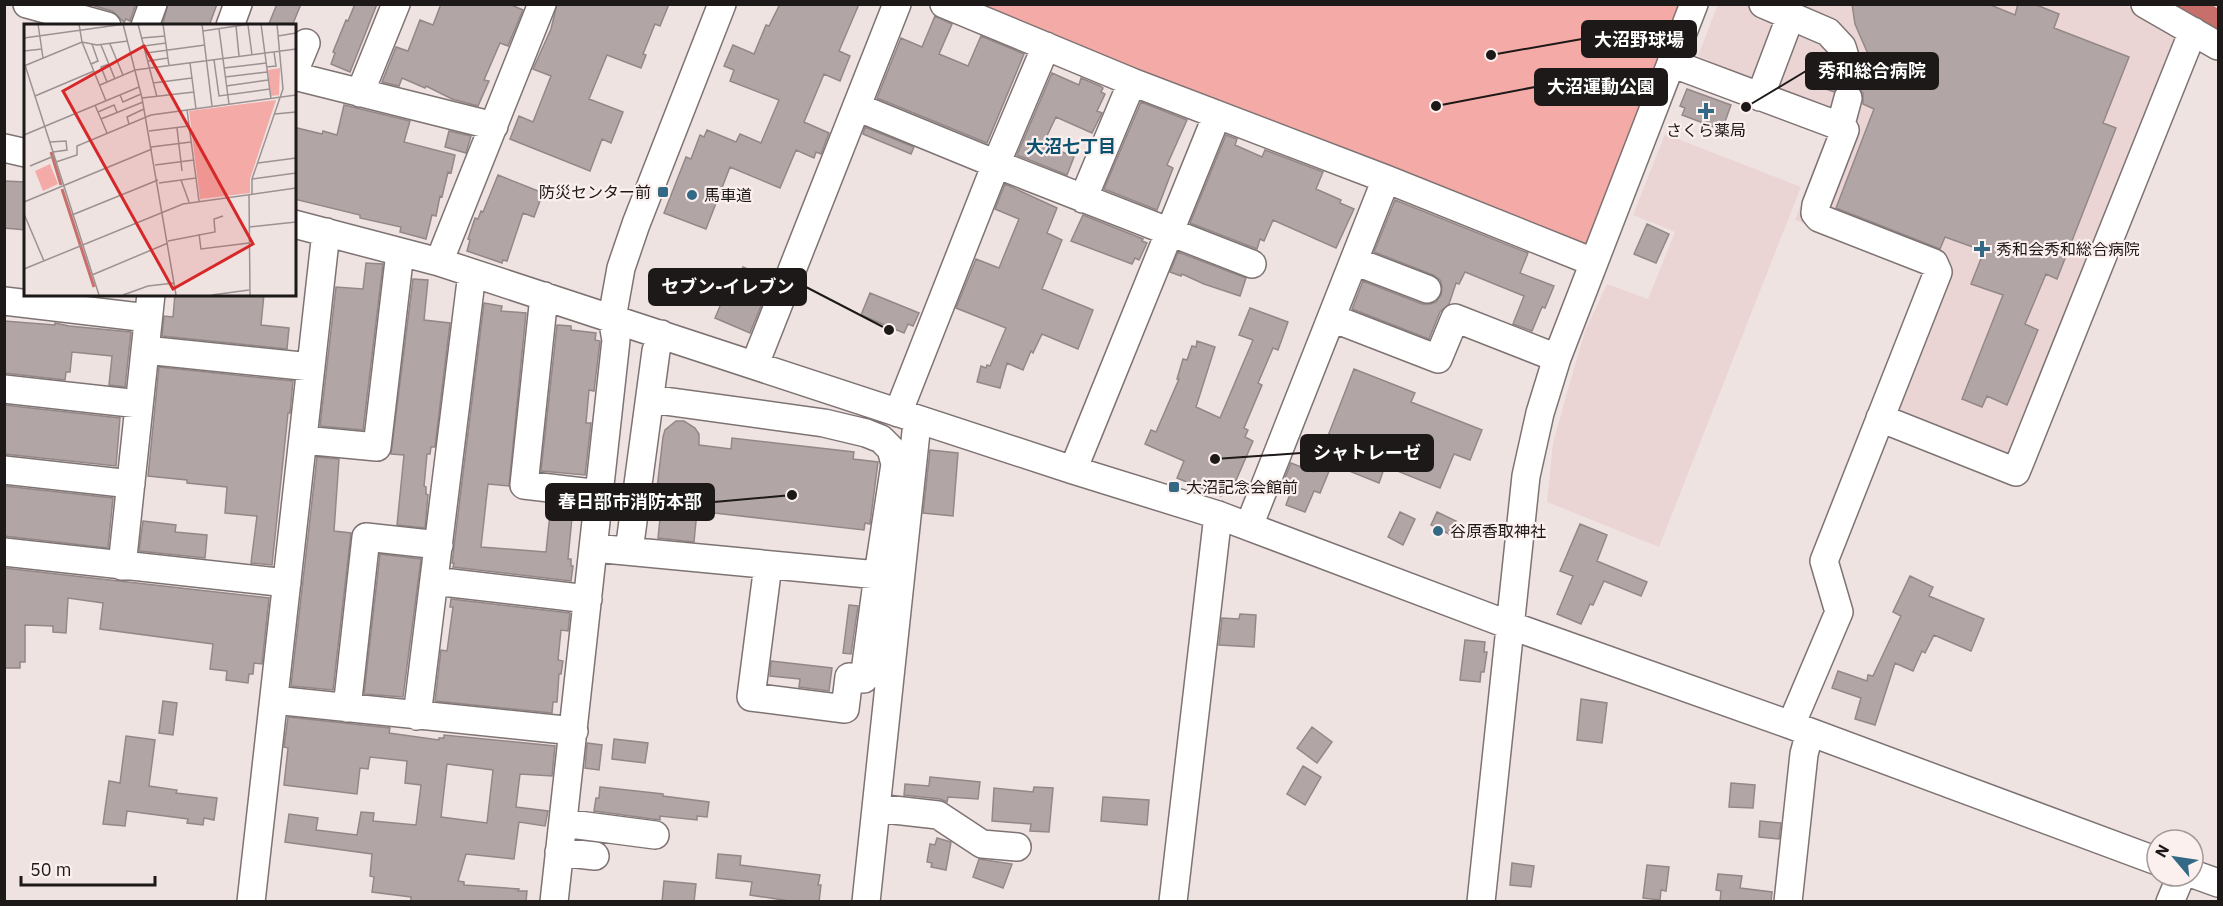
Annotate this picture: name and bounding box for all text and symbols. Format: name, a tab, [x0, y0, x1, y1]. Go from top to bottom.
callout: 大沼野球場	[1582, 21, 1696, 57]
inset map	[24, 24, 296, 296]
text: 大沼野球場	[1594, 28, 1684, 51]
callout: 秀和総合病院	[1806, 53, 1938, 89]
text: 秀和総合病院	[1818, 59, 1926, 82]
callout: 大沼運動公園	[1535, 69, 1667, 105]
text: 大沼運動公園	[1547, 75, 1655, 98]
marker: さくら薬局	[1699, 104, 1713, 118]
place label: さくら薬局	[1666, 120, 1746, 140]
district label: 大沼七丁目	[1026, 135, 1116, 158]
place label: 防災センター前	[539, 182, 651, 202]
marker: 防災センター前	[656, 185, 670, 199]
place label: 馬車道	[704, 185, 752, 205]
marker: 馬車道	[685, 188, 699, 202]
place label: 秀和会秀和総合病院	[1996, 239, 2140, 259]
marker: 秀和会秀和総合病院	[1973, 240, 1991, 258]
callout: セブン-イレブン	[649, 269, 806, 305]
text: セブン-イレブン	[661, 275, 795, 298]
callout: シャトレーゼ	[1301, 435, 1433, 471]
text: シャトレーゼ	[1313, 441, 1421, 464]
place label: 大沼記念会館前	[1186, 477, 1298, 497]
marker: 大沼記念会館前	[1167, 480, 1181, 494]
callout: 春日部市消防本部	[546, 484, 714, 520]
text: 春日部市消防本部	[558, 490, 702, 513]
place label: 谷原香取神社	[1450, 521, 1546, 541]
marker: 谷原香取神社	[1431, 524, 1445, 538]
north arrow	[2145, 828, 2205, 888]
text: N	[2150, 841, 2173, 861]
scale bar	[21, 849, 154, 887]
text: 50 m	[30, 858, 72, 881]

